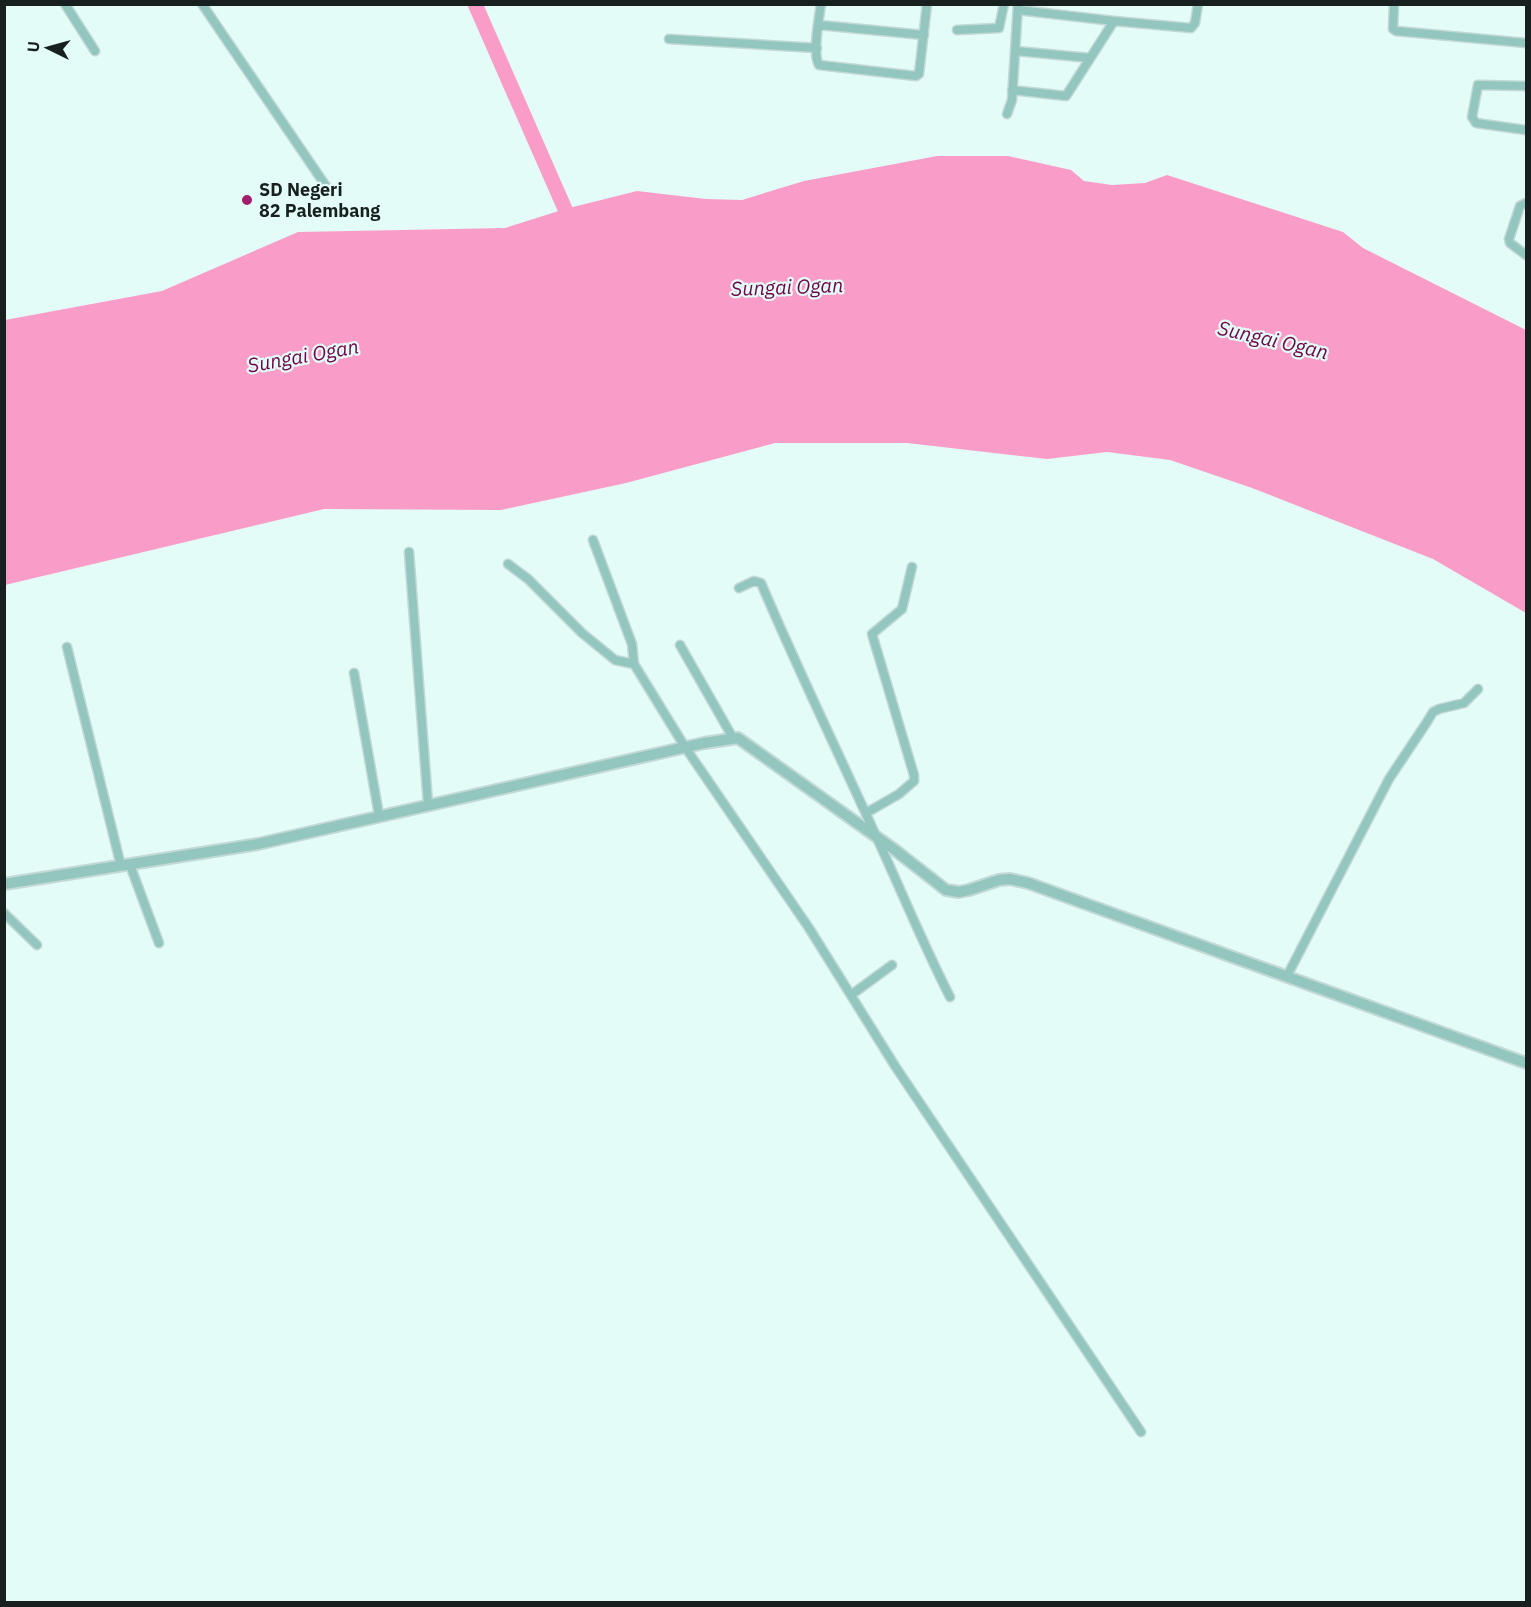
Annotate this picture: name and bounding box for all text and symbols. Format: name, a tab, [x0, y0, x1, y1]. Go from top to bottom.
north arrow	[18, 18, 78, 78]
text: U	[23, 40, 44, 53]
place label: SD Negeri 82 Palembang	[259, 178, 380, 222]
marker: SD Negeri 82 Palembang	[240, 193, 254, 207]
water label: Sungai Ogan	[730, 271, 844, 302]
water label: Sungai Ogan	[1215, 314, 1331, 365]
water label: Sungai Ogan	[245, 332, 361, 379]

